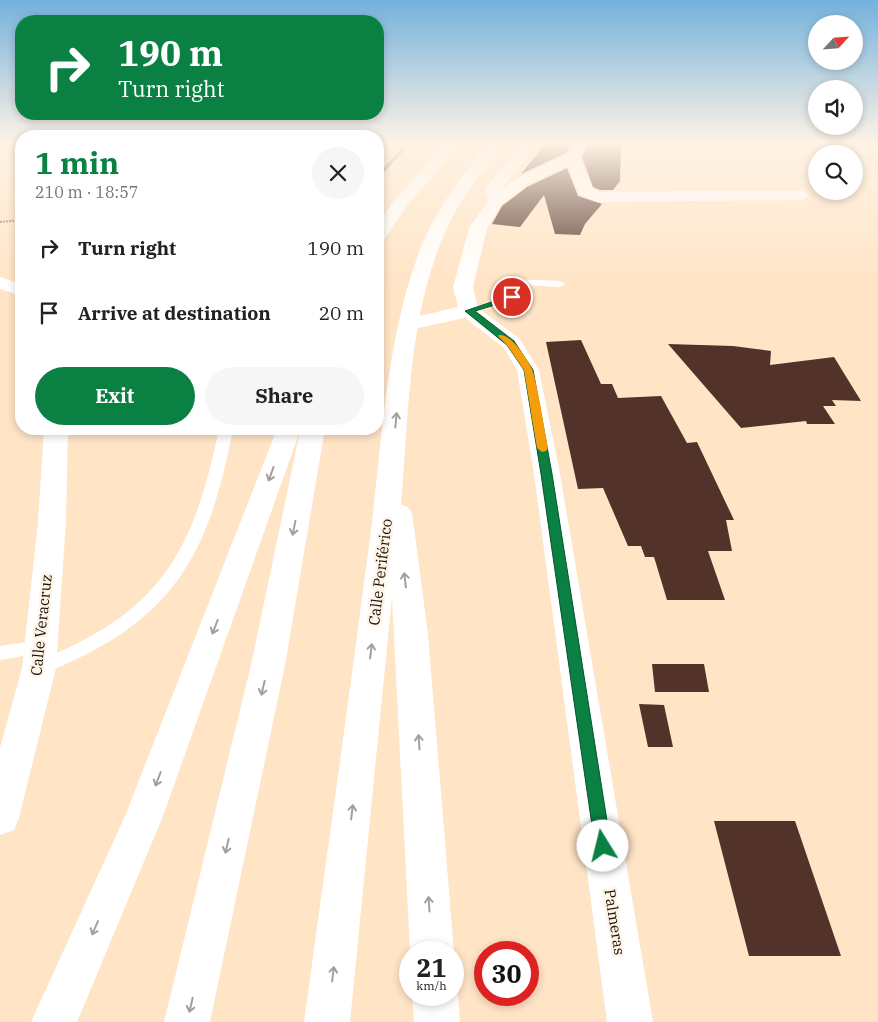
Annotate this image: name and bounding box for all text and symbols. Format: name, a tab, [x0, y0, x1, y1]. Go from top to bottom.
north arrow	[808, 15, 862, 70]
map controls	[808, 15, 863, 200]
text: 190 m	[118, 30, 223, 76]
icon: right	[35, 35, 100, 100]
text: Turn right	[118, 74, 225, 103]
button: sound	[808, 80, 863, 135]
text: 1 min	[35, 143, 119, 182]
button: search	[808, 145, 863, 200]
button: close	[312, 147, 364, 199]
text: 210 m · 18:57	[35, 182, 138, 202]
icon: right	[35, 234, 63, 262]
text: Turn right	[78, 236, 176, 260]
text: 190 m	[307, 236, 364, 260]
pin	[491, 276, 533, 318]
icon: arrive	[498, 283, 526, 311]
icon: arrive	[35, 299, 63, 327]
text: Arrive at destination	[78, 301, 271, 325]
text: 20 m	[319, 301, 364, 325]
button: Exit	[35, 367, 195, 425]
button: Share	[205, 367, 364, 425]
one-way arrow	[392, 412, 401, 428]
one-way arrow	[266, 466, 275, 481]
street label: Calle Periférico	[364, 518, 396, 626]
one-way arrow	[289, 520, 298, 536]
one-way arrow	[400, 572, 410, 588]
street label: Calle Veracruz	[26, 573, 56, 677]
one-way arrow	[210, 618, 219, 634]
one-way arrow	[366, 643, 376, 659]
one-way arrow	[258, 679, 267, 695]
one-way arrow	[414, 734, 424, 750]
one-way arrow	[153, 770, 162, 786]
one-way arrow	[347, 805, 357, 821]
position arrow	[576, 819, 628, 871]
one-way arrow	[222, 838, 231, 854]
street label: Palmeras	[600, 888, 630, 956]
one-way arrow	[425, 896, 434, 912]
one-way arrow	[89, 920, 99, 935]
speed limit sign: 30	[474, 941, 539, 1006]
text: 21	[416, 951, 447, 984]
one-way arrow	[328, 966, 338, 982]
text: km/h	[416, 978, 447, 993]
one-way arrow	[186, 996, 195, 1012]

